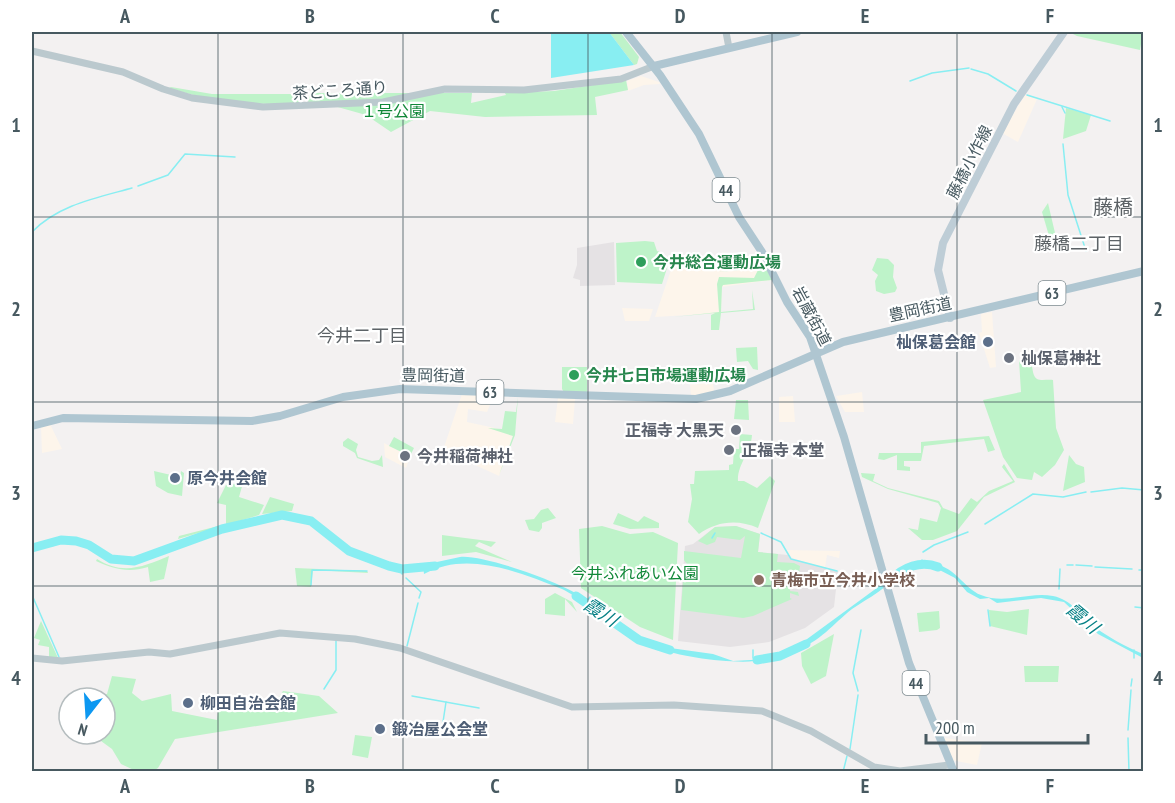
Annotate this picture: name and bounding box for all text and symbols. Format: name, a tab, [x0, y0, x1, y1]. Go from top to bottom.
text: A	[119, 3, 131, 29]
text: B	[305, 3, 315, 29]
text: C	[490, 3, 500, 29]
text: D	[675, 3, 686, 29]
text: E	[861, 3, 869, 29]
text: F	[1046, 3, 1054, 29]
street label: 茶どころ通り	[292, 77, 388, 103]
park label: １号公園	[361, 101, 425, 121]
text: 1	[11, 112, 21, 138]
text: 1	[1153, 112, 1163, 138]
street label: 藤橋小作線	[942, 122, 996, 202]
road number: 44	[712, 178, 740, 202]
district label: 藤橋	[1093, 194, 1133, 220]
district label: 藤橋二丁目	[1034, 232, 1124, 255]
place label: 今井総合運動広場	[653, 252, 781, 272]
marker: 今井総合運動広場	[634, 255, 648, 269]
road number: 63	[1038, 281, 1066, 305]
street label: 岩蔵街道	[788, 283, 836, 349]
street label: 豊岡街道	[887, 293, 953, 325]
text: 2	[11, 296, 21, 322]
text: 2	[1153, 296, 1163, 322]
district label: 今井二丁目	[317, 324, 407, 347]
place label: 杣保葛会館	[896, 332, 976, 352]
marker: 杣保葛会館	[981, 335, 995, 349]
place label: 杣保葛神社	[1021, 348, 1101, 368]
marker: 杣保葛神社	[1002, 351, 1016, 365]
street label: 豊岡街道	[401, 364, 465, 386]
place label: 今井七日市場運動広場	[586, 365, 746, 385]
marker: 今井七日市場運動広場	[567, 368, 581, 382]
road number: 63	[476, 380, 504, 404]
place label: 正福寺 大黒天	[625, 420, 724, 440]
marker: 正福寺 大黒天	[729, 423, 743, 437]
place label: 正福寺 本堂	[741, 440, 824, 460]
marker: 正福寺 本堂	[722, 443, 736, 457]
place label: 今井稲荷神社	[417, 446, 513, 466]
marker: 今井稲荷神社	[398, 449, 412, 463]
place label: 原今井会館	[187, 468, 267, 488]
marker: 原今井会館	[168, 471, 182, 485]
text: 3	[11, 480, 21, 506]
text: 3	[1153, 480, 1163, 506]
park label: 今井ふれあい公園	[571, 563, 699, 583]
place label: 青梅市立今井小学校	[771, 570, 915, 590]
marker: 青梅市立今井小学校	[752, 573, 766, 587]
water label: 霞川	[580, 593, 624, 633]
water label: 霞川	[1062, 598, 1106, 640]
text: 4	[11, 665, 21, 691]
text: 4	[1153, 665, 1163, 691]
road number: 44	[902, 671, 930, 695]
north arrow	[57, 686, 117, 746]
place label: 柳田自治会館	[200, 693, 296, 713]
marker: 柳田自治会館	[181, 696, 195, 710]
scale bar	[926, 707, 1088, 745]
text: 200 m	[935, 716, 975, 739]
place label: 鍛冶屋公会堂	[391, 719, 488, 739]
text: N	[76, 720, 90, 741]
marker: 鍛冶屋公会堂	[373, 722, 387, 736]
text: A	[119, 773, 131, 799]
text: B	[305, 773, 315, 799]
text: C	[490, 773, 500, 799]
text: D	[675, 773, 686, 799]
text: E	[861, 773, 869, 799]
text: F	[1046, 773, 1054, 799]

